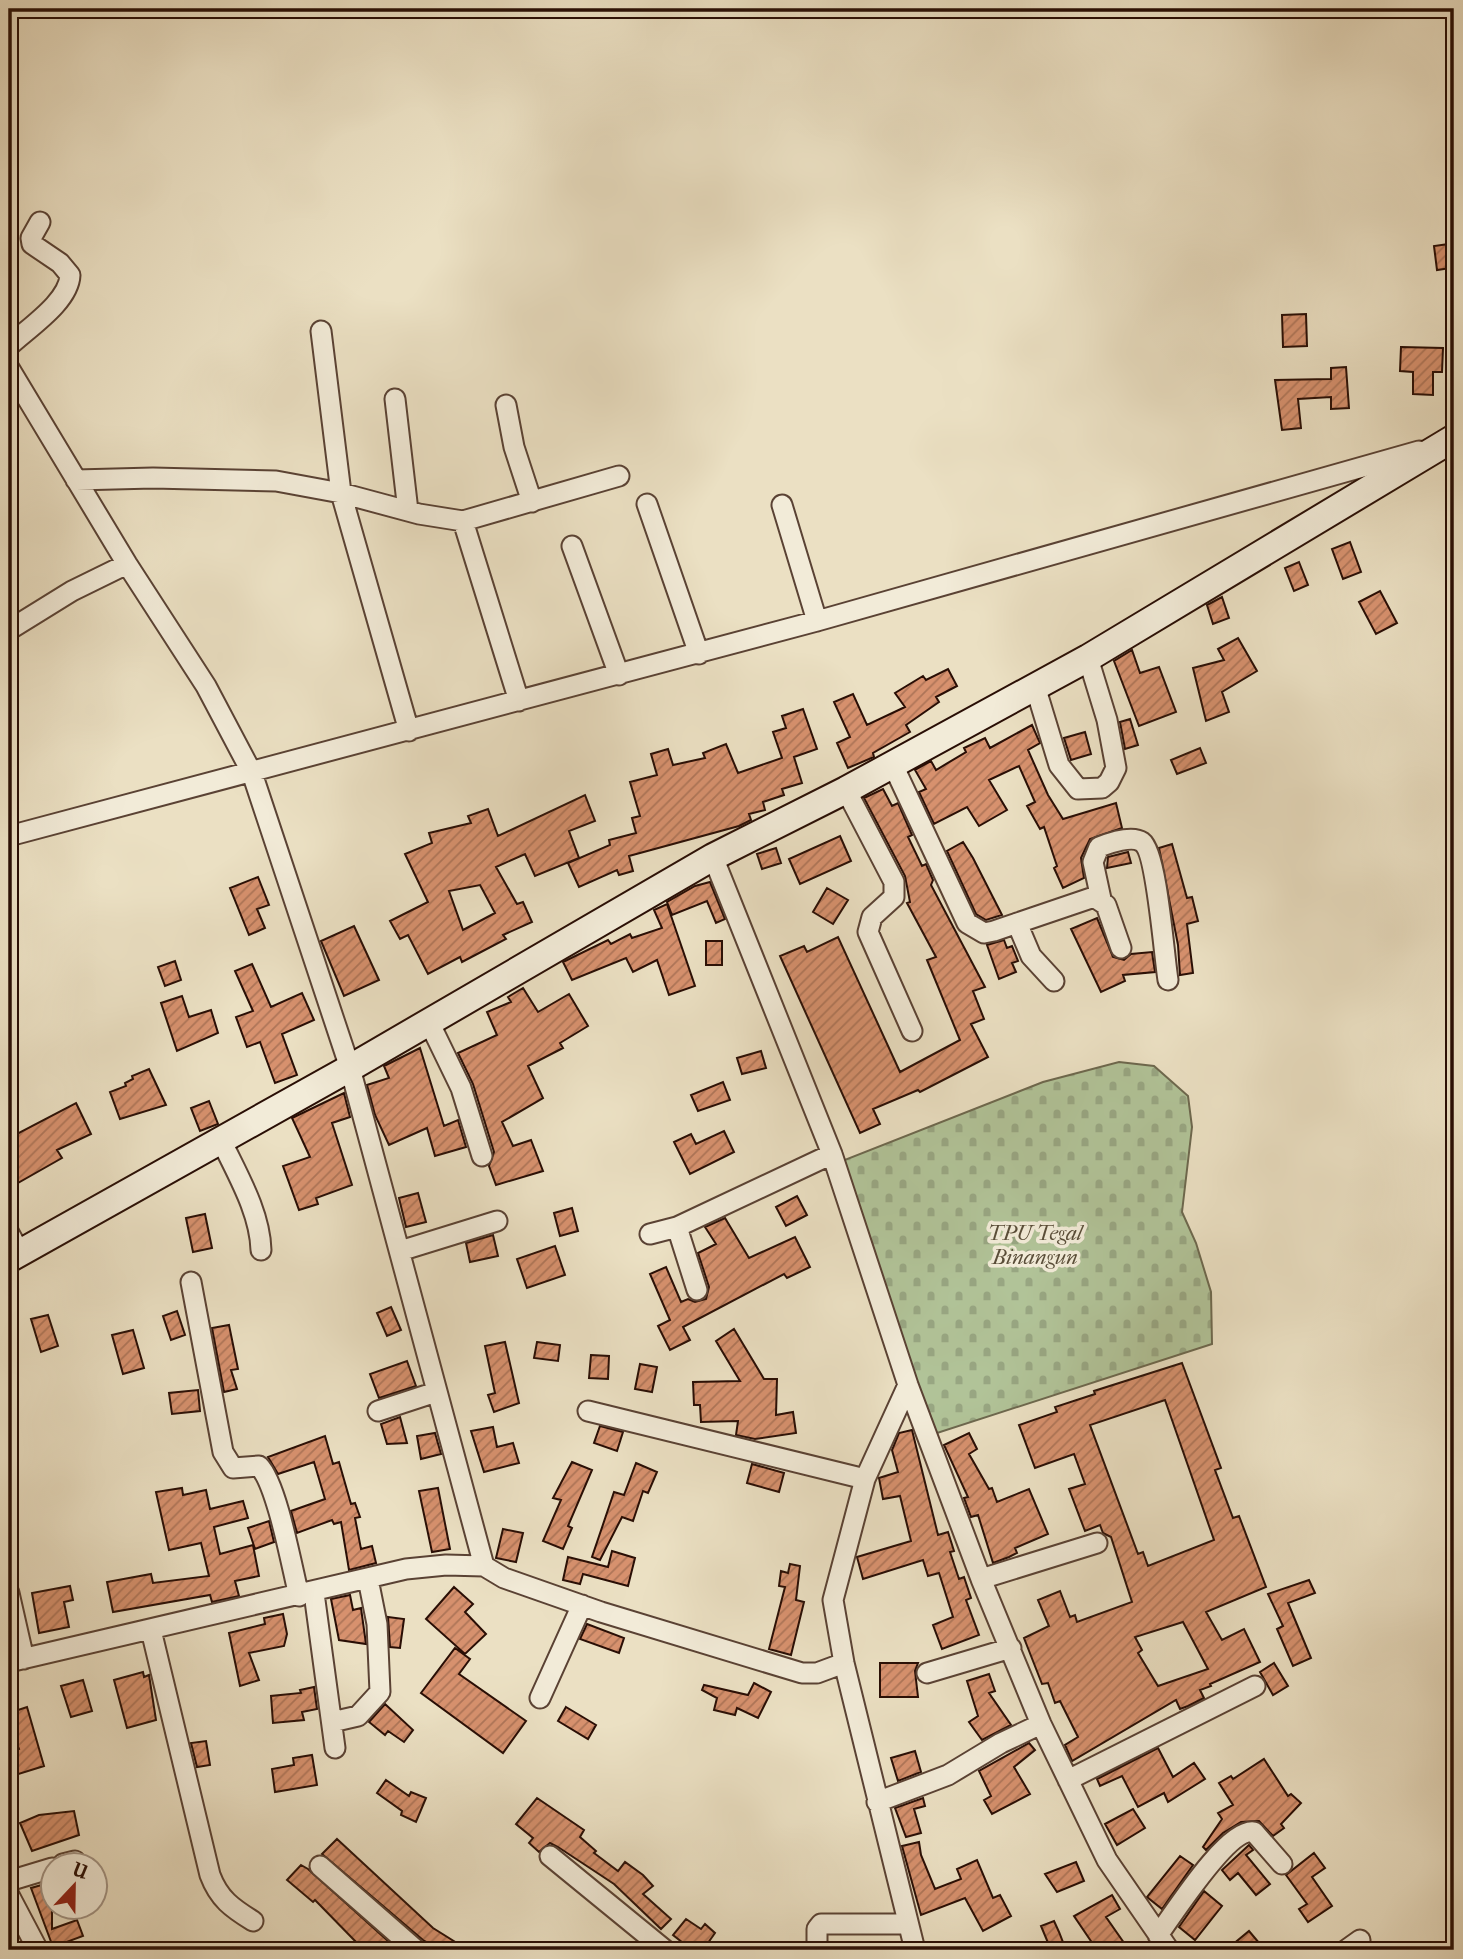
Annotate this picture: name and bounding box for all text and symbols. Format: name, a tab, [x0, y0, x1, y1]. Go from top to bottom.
park label: TPU Tegal Binangun	[988, 1221, 1085, 1269]
north arrow	[38, 1850, 108, 1920]
text: U	[68, 1858, 91, 1884]

